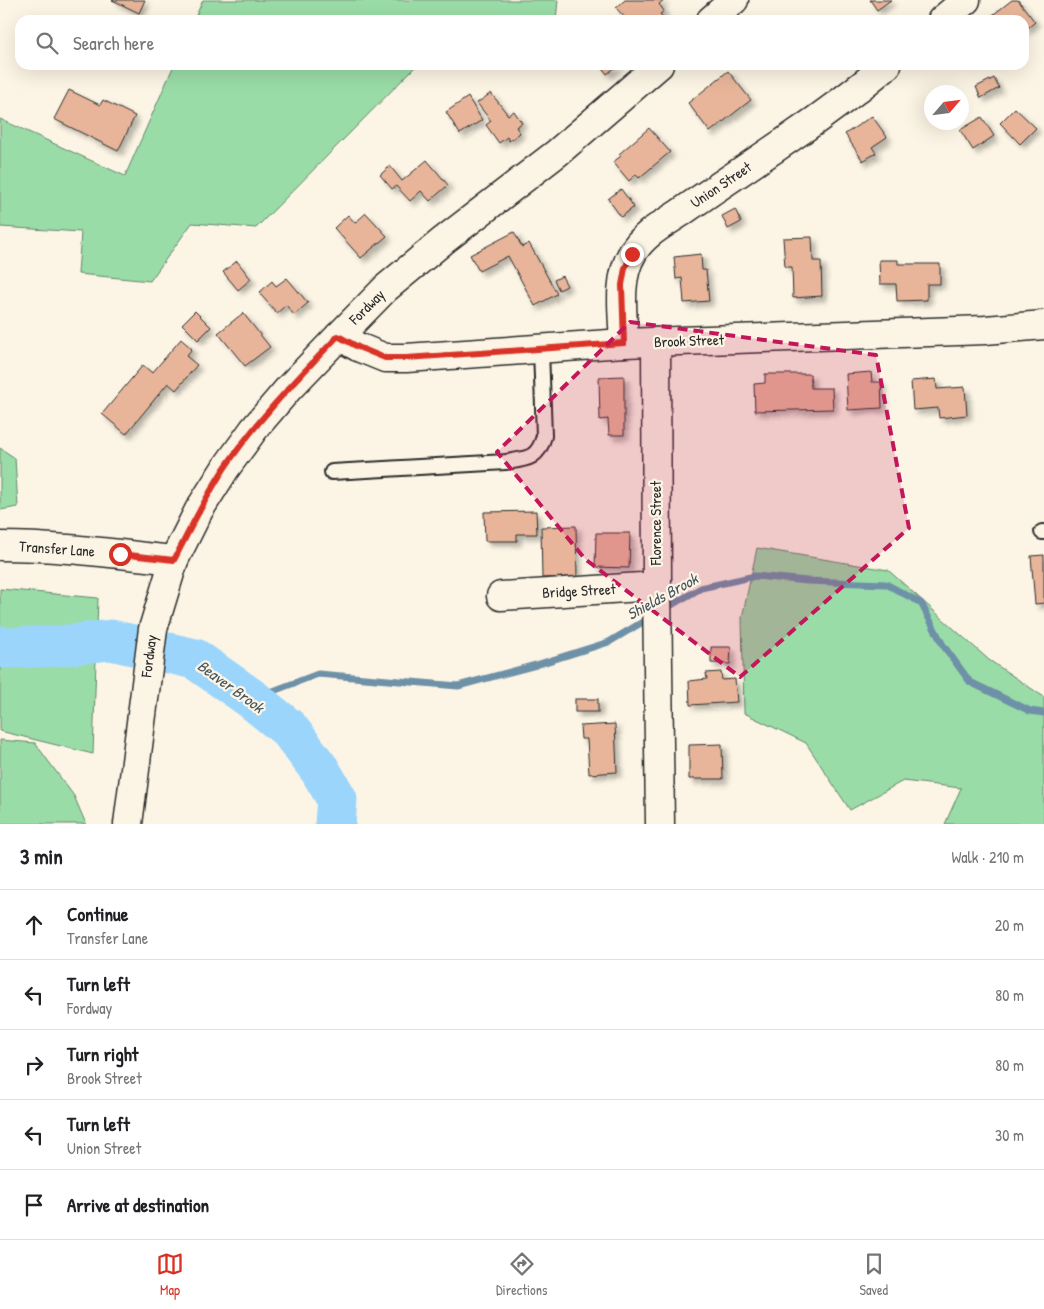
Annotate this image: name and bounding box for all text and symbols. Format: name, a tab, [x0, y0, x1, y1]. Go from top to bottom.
search box	[15, 15, 1029, 70]
icon: search	[33, 29, 61, 57]
text: Search here	[73, 30, 154, 56]
north arrow	[924, 85, 969, 130]
street label: Union Street	[686, 156, 756, 213]
route end	[621, 243, 644, 266]
street label: Fordway	[343, 284, 389, 330]
street label: Brook Street	[654, 329, 725, 352]
street label: Florence Street	[645, 480, 666, 566]
street label: Transfer Lane	[18, 535, 96, 562]
route start	[109, 543, 132, 566]
water label: Shields Brook	[622, 567, 703, 625]
street label: Bridge Street	[542, 578, 617, 603]
street label: Fordway	[135, 634, 162, 679]
water label: Beaver Brook	[193, 654, 270, 718]
text: 3 min	[20, 842, 63, 871]
text: Walk · 210 m	[951, 846, 1024, 868]
text: Continue	[67, 901, 128, 927]
icon: ahead	[20, 911, 48, 939]
text: 20 m	[995, 914, 1024, 936]
text: Transfer Lane	[67, 927, 148, 949]
text: Turn left	[67, 971, 130, 997]
icon: left	[20, 981, 48, 1009]
text: 80 m	[995, 984, 1024, 1006]
text: Fordway	[67, 997, 112, 1019]
text: Turn right	[67, 1041, 138, 1067]
icon: right	[20, 1051, 48, 1079]
text: 80 m	[995, 1054, 1024, 1076]
text: Brook Street	[67, 1067, 142, 1089]
text: Turn left	[67, 1111, 130, 1137]
icon: left	[20, 1121, 48, 1149]
text: 30 m	[995, 1124, 1024, 1146]
text: Union Street	[67, 1137, 141, 1159]
icon: arrive	[20, 1191, 48, 1219]
text: Arrive at destination	[67, 1192, 209, 1218]
tab: Map	[156, 1250, 184, 1299]
tab: Directions	[496, 1250, 547, 1299]
tab: Saved	[859, 1250, 888, 1299]

